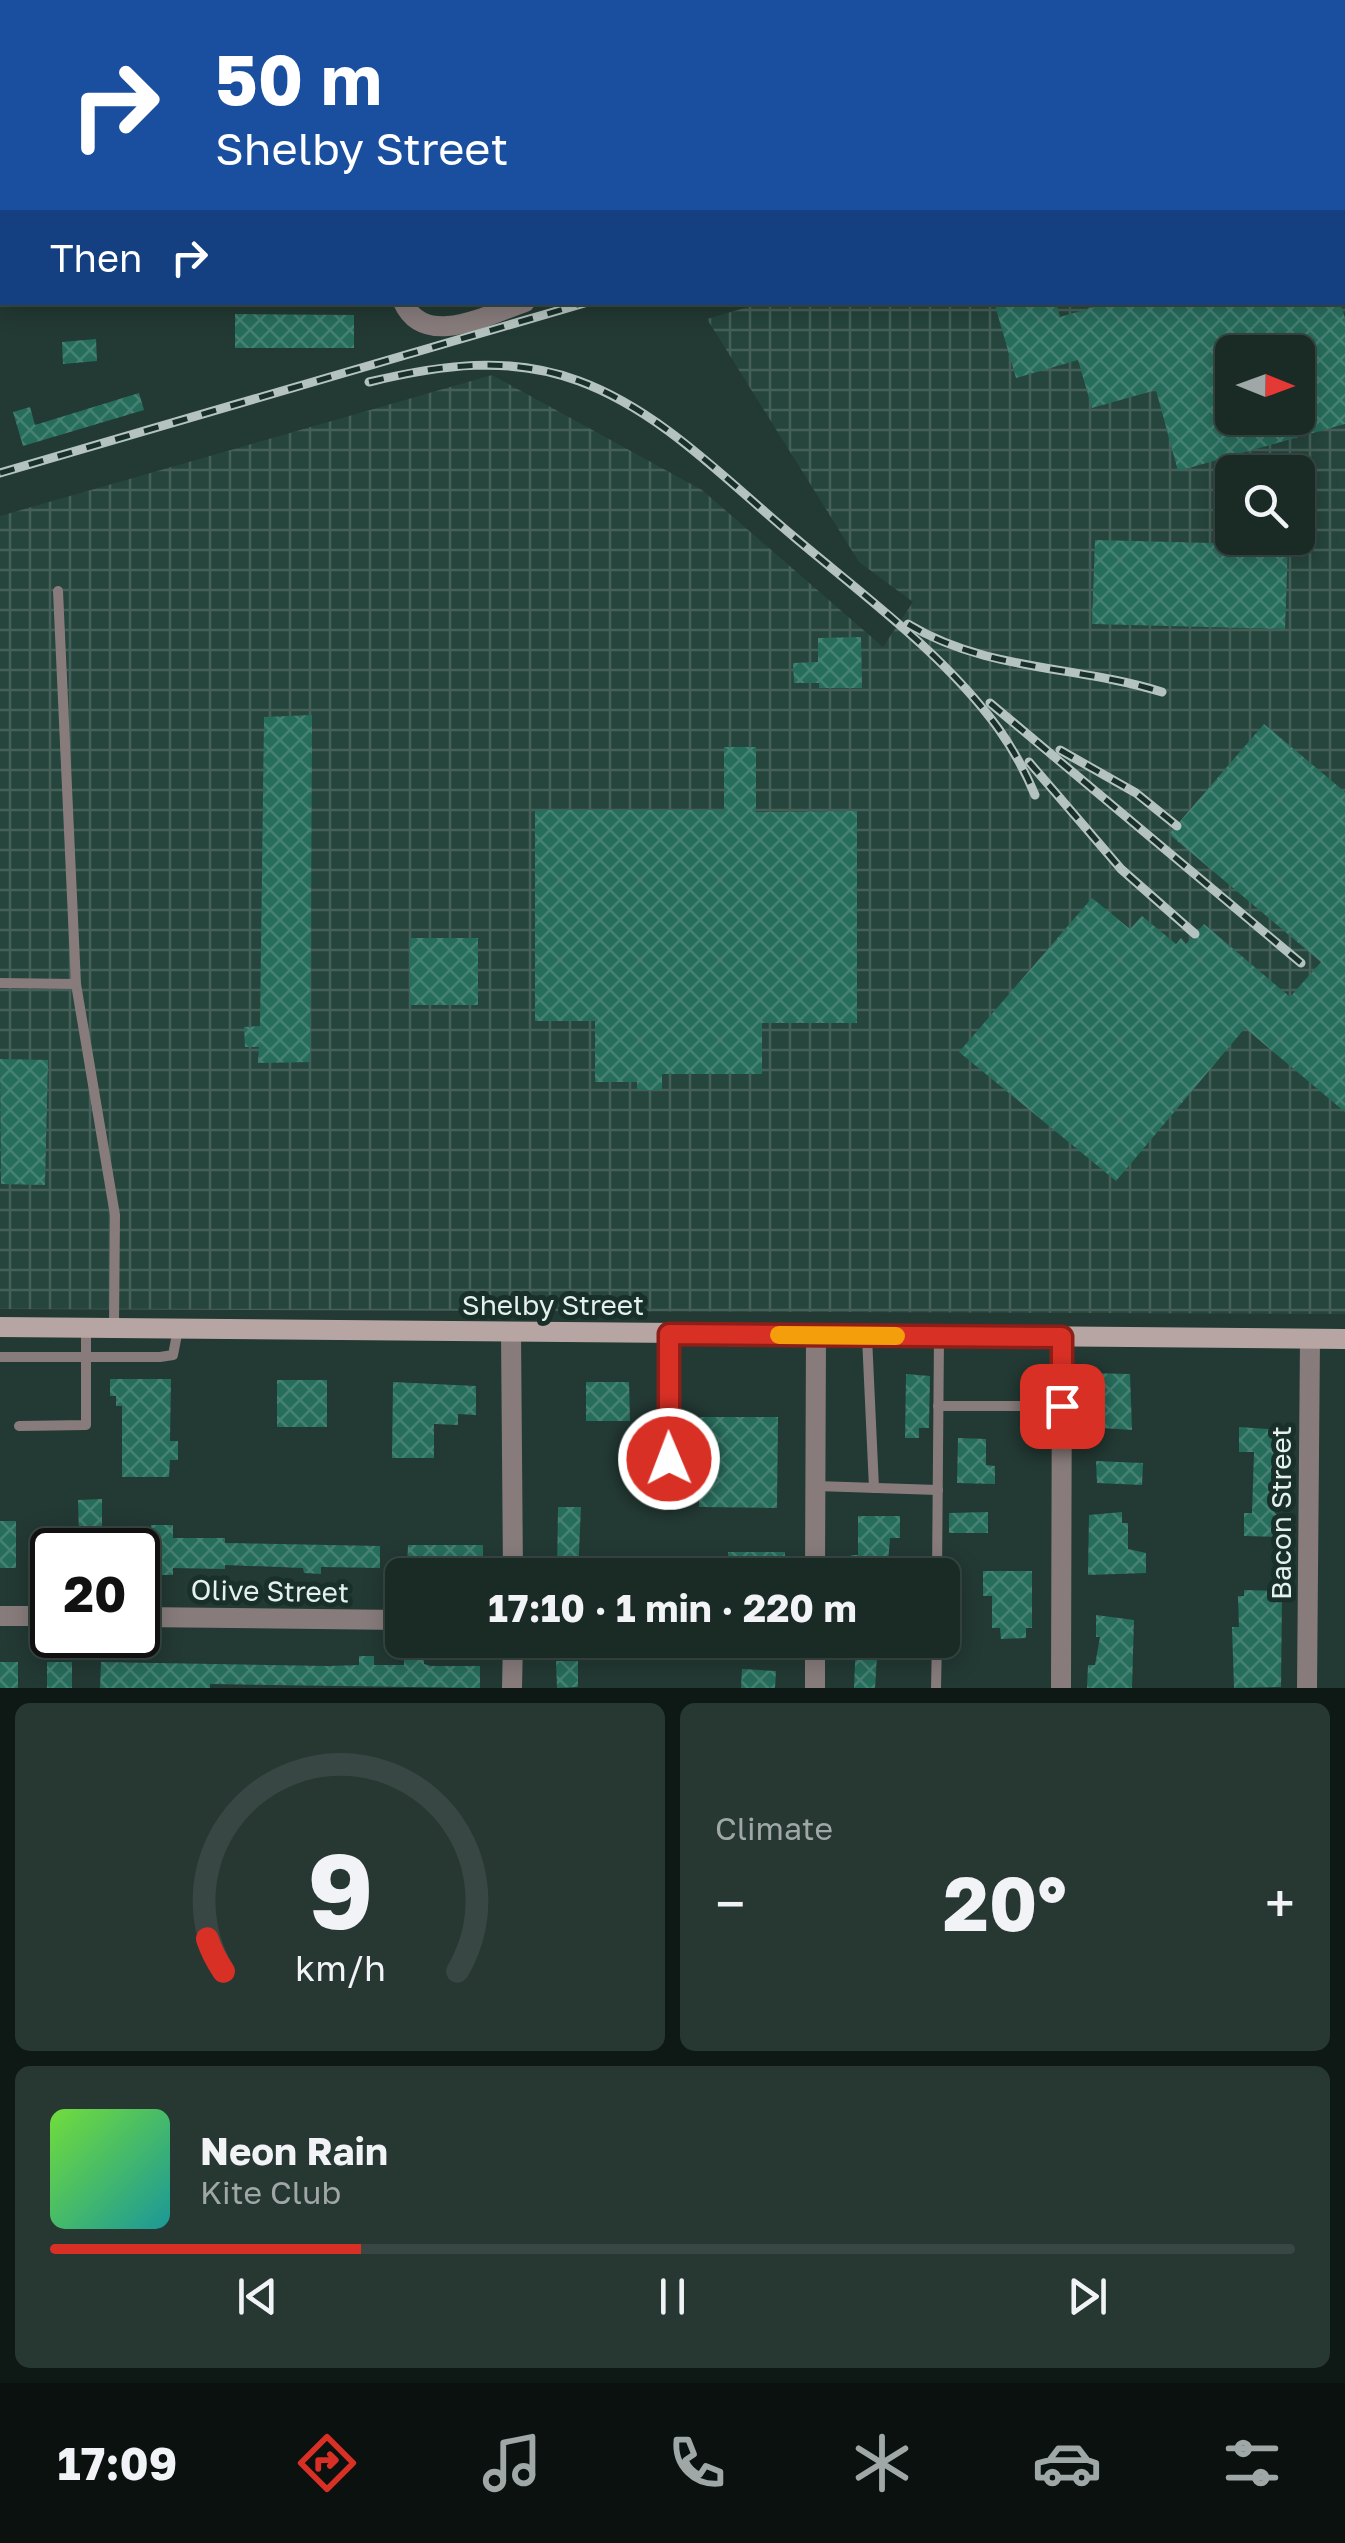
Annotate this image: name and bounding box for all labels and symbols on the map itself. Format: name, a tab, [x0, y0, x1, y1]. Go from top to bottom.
north arrow	[1215, 335, 1315, 435]
street label: Shelby Street	[462, 1288, 644, 1321]
pin	[1020, 1364, 1105, 1449]
position arrow	[617, 1407, 721, 1511]
street label: Bacon Street	[1264, 1426, 1297, 1600]
speed limit sign: 20	[30, 1528, 160, 1658]
street label: Olive Street	[191, 1573, 350, 1608]

